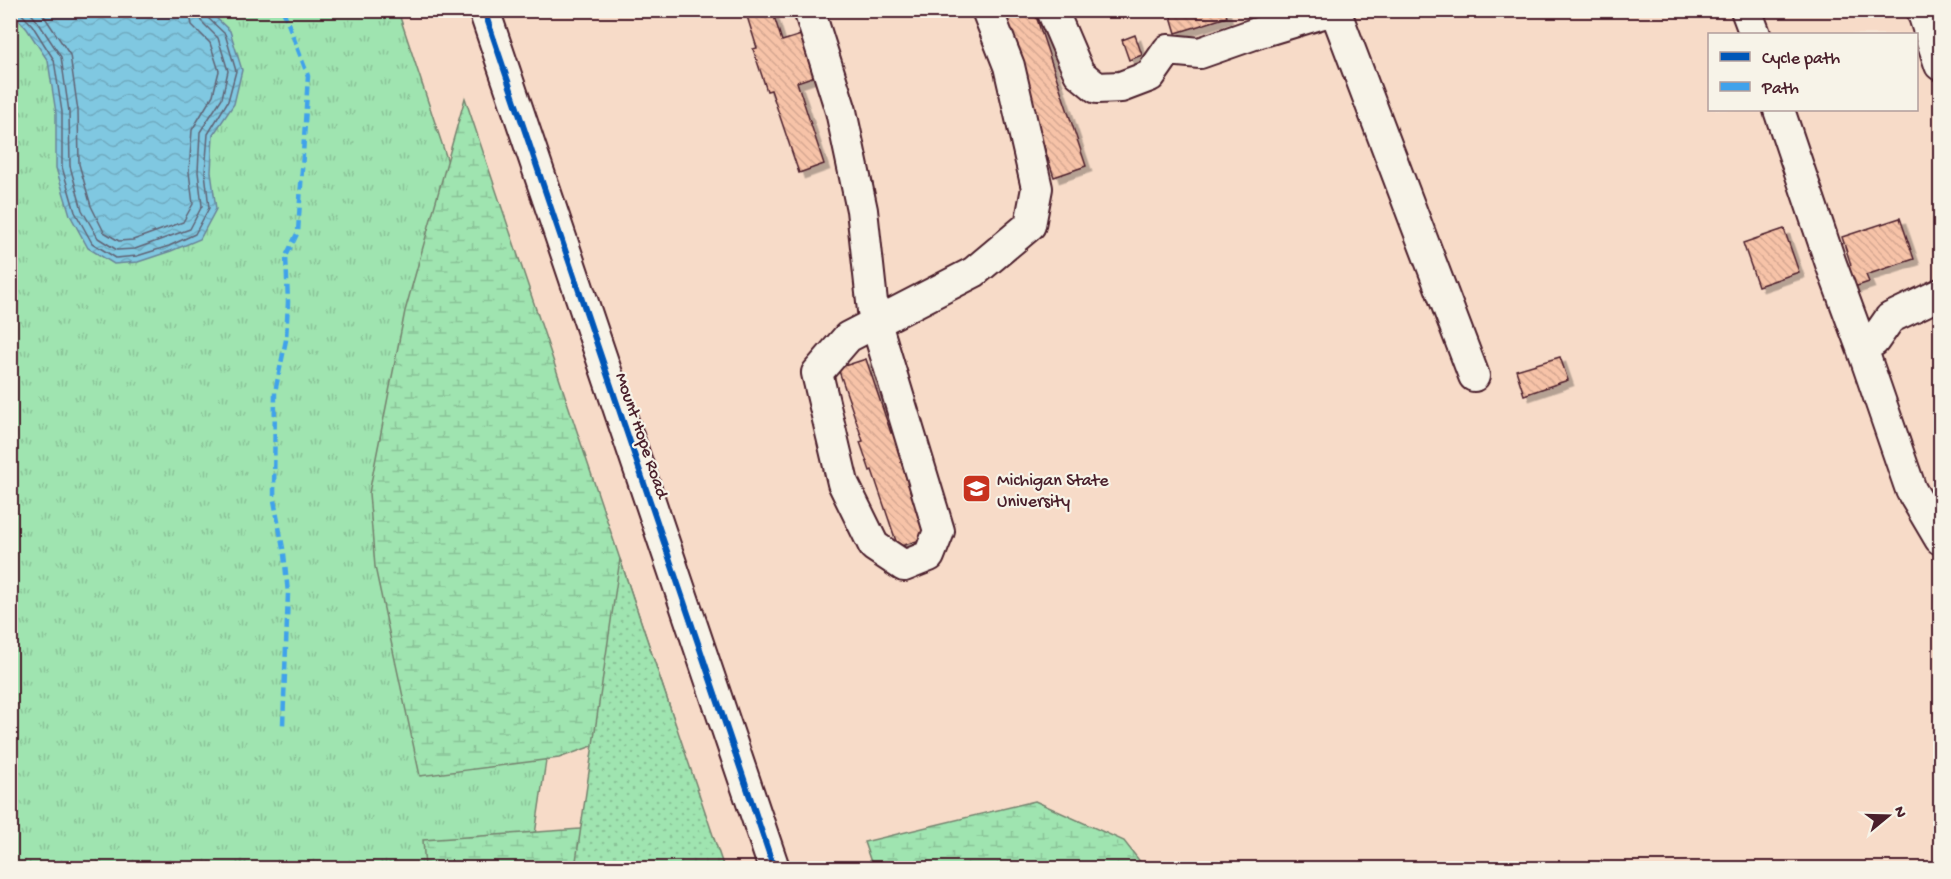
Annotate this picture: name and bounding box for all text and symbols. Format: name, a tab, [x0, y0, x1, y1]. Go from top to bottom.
legend	[1708, 33, 1918, 111]
text: Cycle path	[1762, 49, 1840, 70]
text: Path	[1761, 79, 1799, 100]
street label: Mount Hope Road	[609, 370, 672, 503]
place label: Michigan State University	[997, 471, 1109, 513]
school or university icon: Michigan State University	[960, 473, 992, 505]
north arrow	[1858, 786, 1918, 846]
text: N	[1888, 804, 1910, 821]

